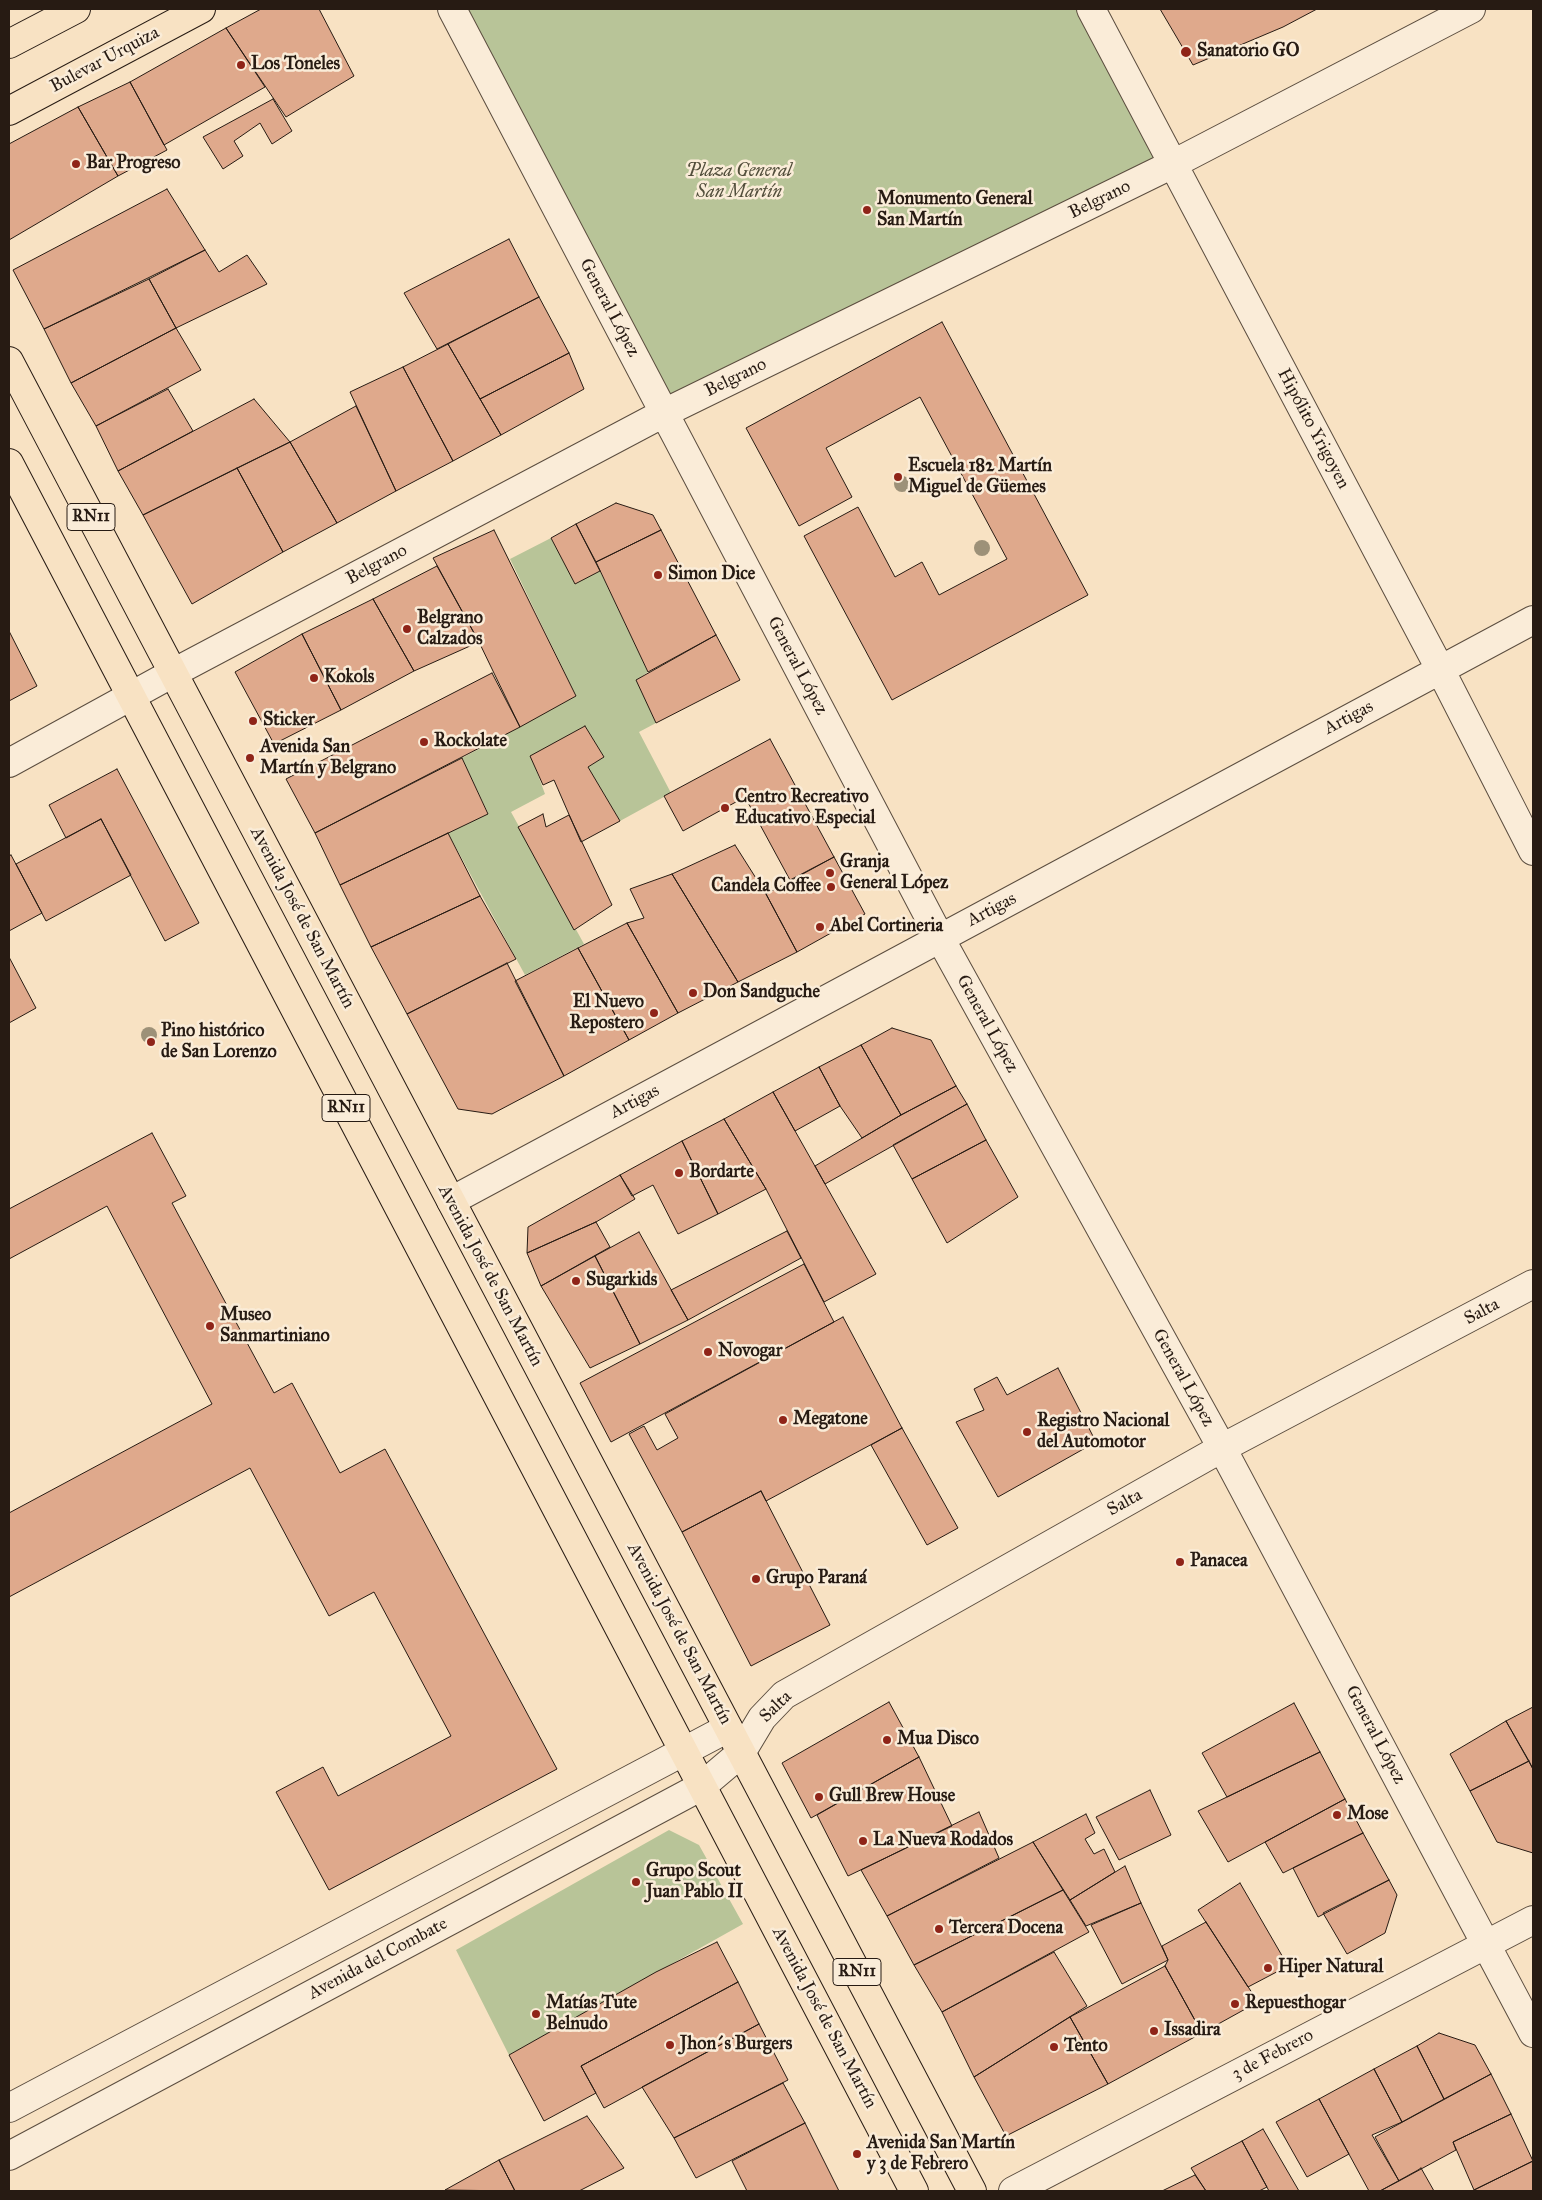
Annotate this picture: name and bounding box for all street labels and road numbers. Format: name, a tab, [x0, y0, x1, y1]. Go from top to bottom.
street label: Bulevar Urquiza	[47, 22, 163, 98]
street label: Belgrano	[1066, 176, 1134, 224]
street label: General López	[574, 255, 644, 361]
street label: Belgrano	[702, 354, 770, 402]
street label: Hipólito Yrigoyen	[1272, 365, 1354, 493]
road number: RN11	[67, 504, 115, 530]
street label: Belgrano	[343, 540, 411, 590]
street label: General López	[762, 613, 832, 719]
street label: Artigas	[1321, 696, 1377, 740]
street label: Avenida José de San Martín	[245, 824, 359, 1012]
street label: Artigas	[964, 888, 1020, 932]
street label: General López	[951, 971, 1023, 1077]
street label: Artigas	[607, 1080, 663, 1124]
road number: RN11	[322, 1094, 370, 1122]
street label: Avenida José de San Martín	[433, 1182, 547, 1370]
street label: Salta	[1461, 1294, 1503, 1330]
street label: General López	[1147, 1325, 1219, 1431]
street label: Salta	[1104, 1485, 1146, 1521]
street label: Avenida José de San Martín	[622, 1540, 736, 1728]
street label: General López	[1340, 1682, 1410, 1788]
street label: Salta	[755, 1686, 797, 1728]
street label: Avenida del Combate	[305, 1913, 451, 2005]
street label: Avenida José de San Martín	[767, 1924, 881, 2112]
road number: RN11	[833, 1958, 881, 1985]
street label: 3 de Febrero	[1229, 2025, 1317, 2085]

